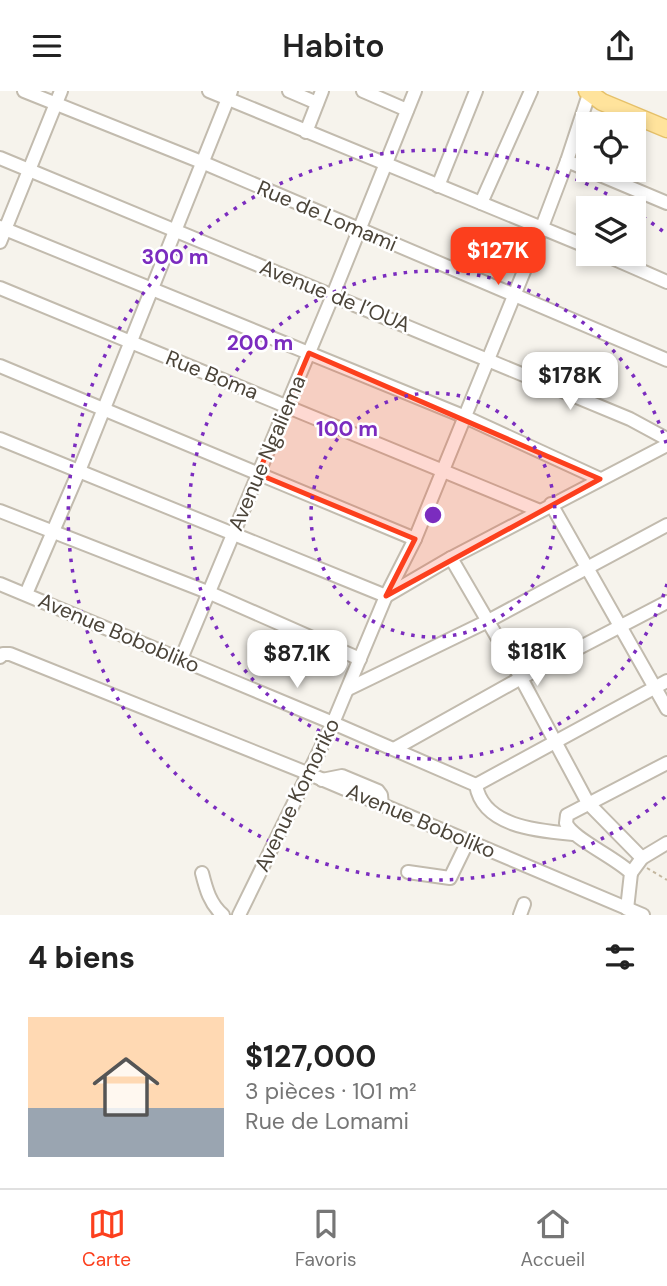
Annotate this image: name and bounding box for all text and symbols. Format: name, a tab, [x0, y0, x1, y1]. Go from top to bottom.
text: Habito	[282, 25, 385, 67]
icon: menu	[28, 27, 66, 65]
icon: share	[601, 27, 639, 65]
map controls	[576, 112, 646, 266]
button: locate	[576, 112, 646, 182]
street label: Rue de Lomami	[253, 174, 401, 258]
button: layers	[576, 196, 646, 266]
pin: $127K	[449, 227, 547, 287]
text: $127K	[467, 235, 529, 265]
text: 300 m	[142, 243, 208, 271]
street label: Avenue de l’OUA	[256, 253, 414, 339]
text: 200 m	[227, 329, 293, 357]
street label: Rue Boma	[162, 344, 262, 406]
pin: $178K	[521, 353, 619, 412]
text: $178K	[538, 360, 602, 390]
street label: Avenue Ngaliema	[222, 371, 312, 535]
text: 100 m	[316, 415, 378, 443]
centre of rings	[421, 503, 445, 527]
street label: Avenue Bobobliko	[34, 586, 204, 680]
pin: $181K	[488, 629, 586, 688]
pin: $87.1K	[240, 631, 354, 690]
text: $181K	[507, 636, 567, 666]
text: $87.1K	[263, 638, 331, 668]
street label: Avenue Komoriko	[248, 714, 346, 876]
street label: Avenue Boboliko	[342, 777, 500, 865]
text: 4 biens	[28, 938, 135, 977]
icon: filters	[601, 938, 639, 976]
text: $127,000	[245, 1037, 377, 1076]
icon: home	[84, 1045, 168, 1129]
text: 3 pièces · 101 m²	[245, 1076, 417, 1106]
text: Rue de Lomami	[245, 1106, 409, 1136]
tab: Carte	[82, 1205, 131, 1272]
tab: Favoris	[295, 1205, 357, 1272]
tab: Accueil	[521, 1205, 585, 1272]

